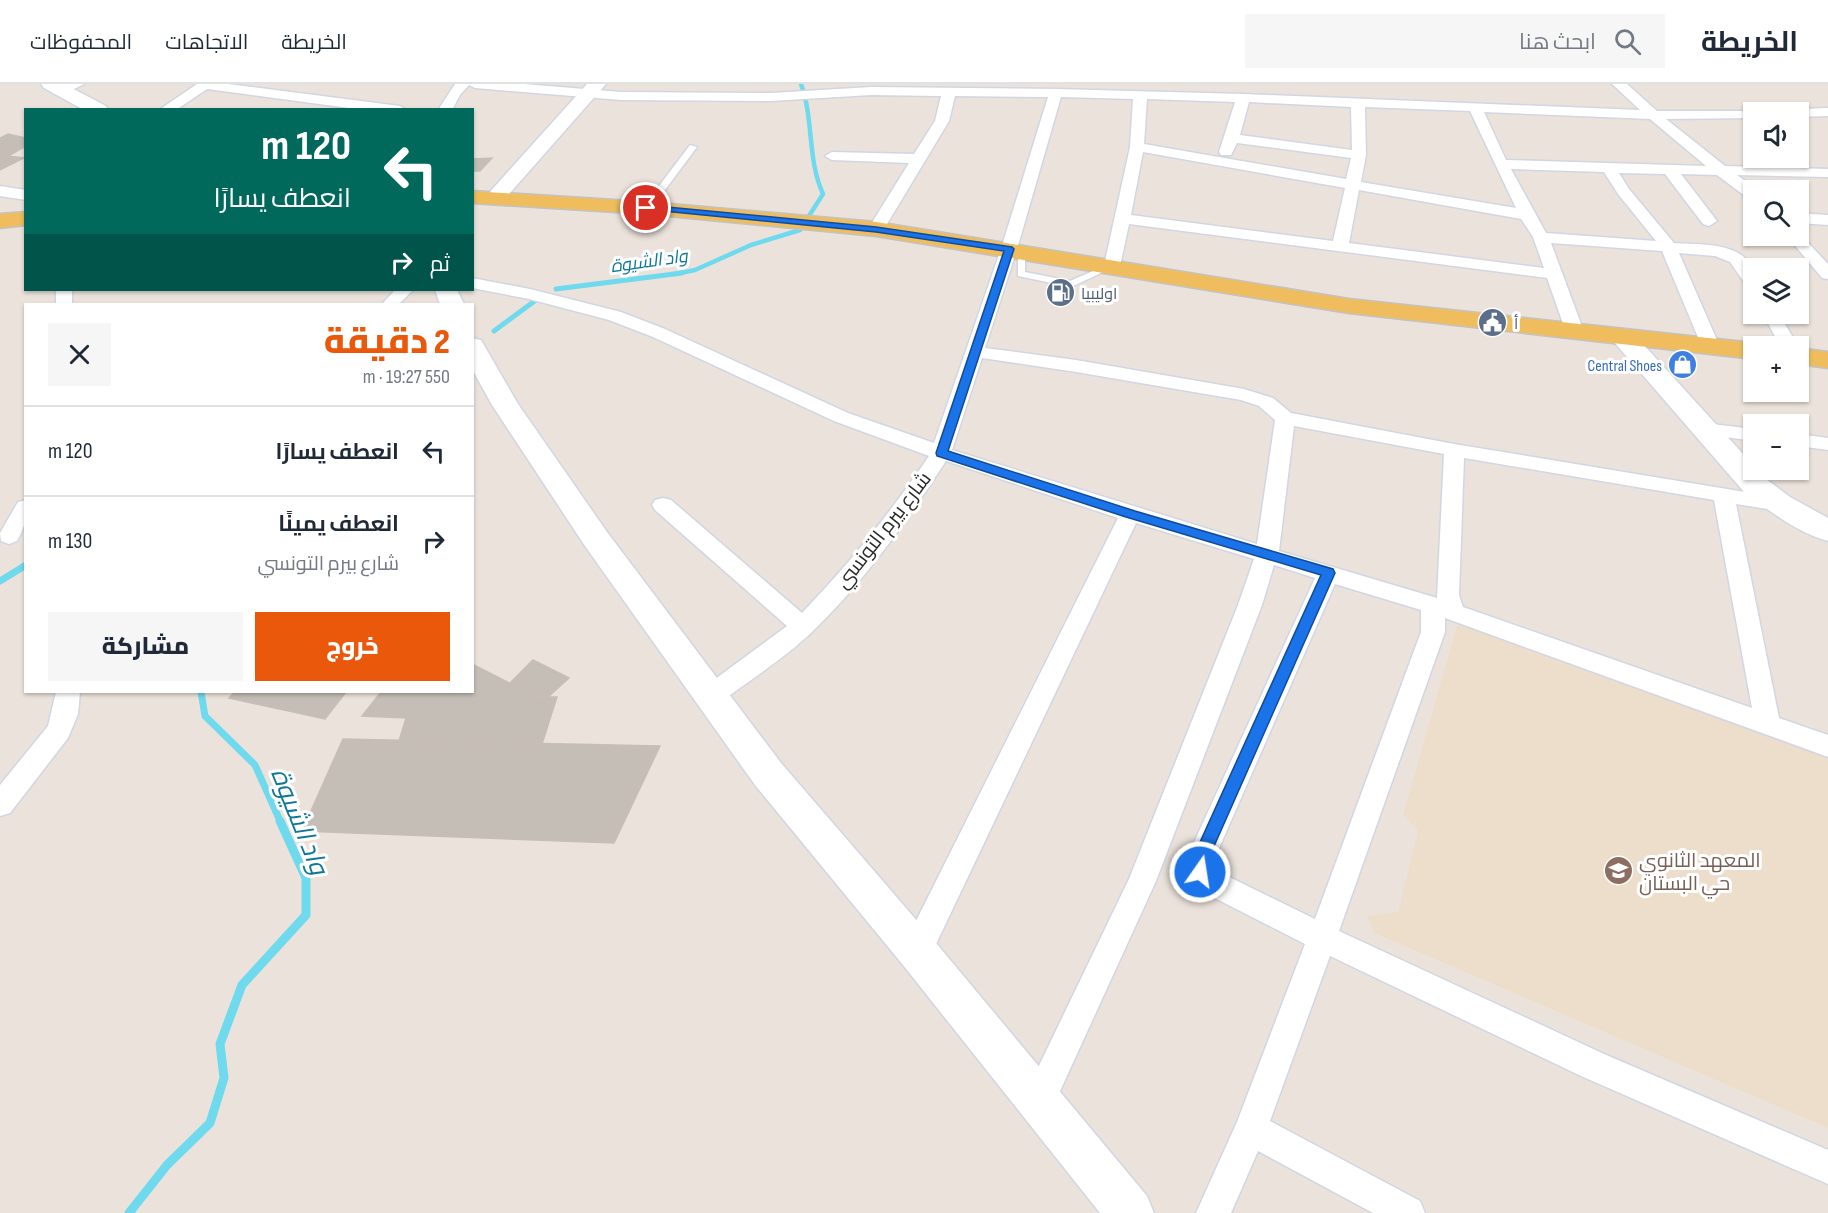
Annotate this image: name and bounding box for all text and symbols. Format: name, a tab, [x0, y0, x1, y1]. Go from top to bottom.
search box	[1245, 14, 1665, 68]
icon: search	[1611, 25, 1644, 58]
text: الخريطة	[1701, 26, 1798, 59]
text: ابحث هنا	[1519, 29, 1596, 56]
text: المحفوظات	[30, 30, 132, 55]
text: الاتجاهات	[165, 30, 248, 55]
text: الخريطة	[281, 30, 347, 55]
map controls	[1743, 102, 1809, 480]
button: sound	[1743, 102, 1809, 168]
text: 120 m	[261, 121, 351, 172]
icon: left	[372, 132, 450, 210]
button: search	[1743, 180, 1809, 246]
pin	[620, 182, 671, 233]
text: انعطف يسارًا	[214, 183, 351, 215]
icon: arrive	[629, 191, 662, 224]
icon: right	[385, 246, 418, 279]
water label: واد الشيوة	[609, 246, 690, 277]
text: ثم	[430, 251, 450, 278]
button: layers	[1743, 258, 1809, 324]
fuel station icon: اوليبيا	[1044, 277, 1076, 309]
place label: اوليبيا	[1081, 285, 1117, 304]
public building icon: أ	[1477, 307, 1509, 339]
place label: أ	[1514, 314, 1518, 334]
text: 2 دقيقة	[324, 321, 450, 364]
button: close	[48, 323, 111, 386]
button: +	[1743, 336, 1809, 402]
shop icon: Central Shoes	[1667, 349, 1699, 381]
place label: Central Shoes	[1588, 357, 1662, 376]
text: 550 m · 19:27	[363, 365, 450, 389]
button: −	[1743, 414, 1809, 480]
icon: left	[417, 435, 450, 468]
text: 120 m	[48, 438, 92, 465]
text: انعطف يسارًا	[276, 439, 399, 466]
street label: شارع بيرم التونسي	[831, 467, 938, 595]
text: انعطف يمينًا	[278, 511, 399, 538]
icon: right	[417, 525, 450, 558]
text: 130 m	[48, 528, 92, 555]
text: شارع بيرم التونسي	[258, 552, 399, 576]
button: مشاركة	[48, 612, 243, 681]
button: خروج	[255, 612, 450, 681]
water label: واد الشيوة	[263, 764, 335, 881]
position arrow	[1168, 840, 1232, 904]
place label: المعهد الثانوي حي البستان	[1639, 849, 1761, 899]
school or university icon: المعهد الثانوي حي البستان	[1602, 855, 1634, 887]

